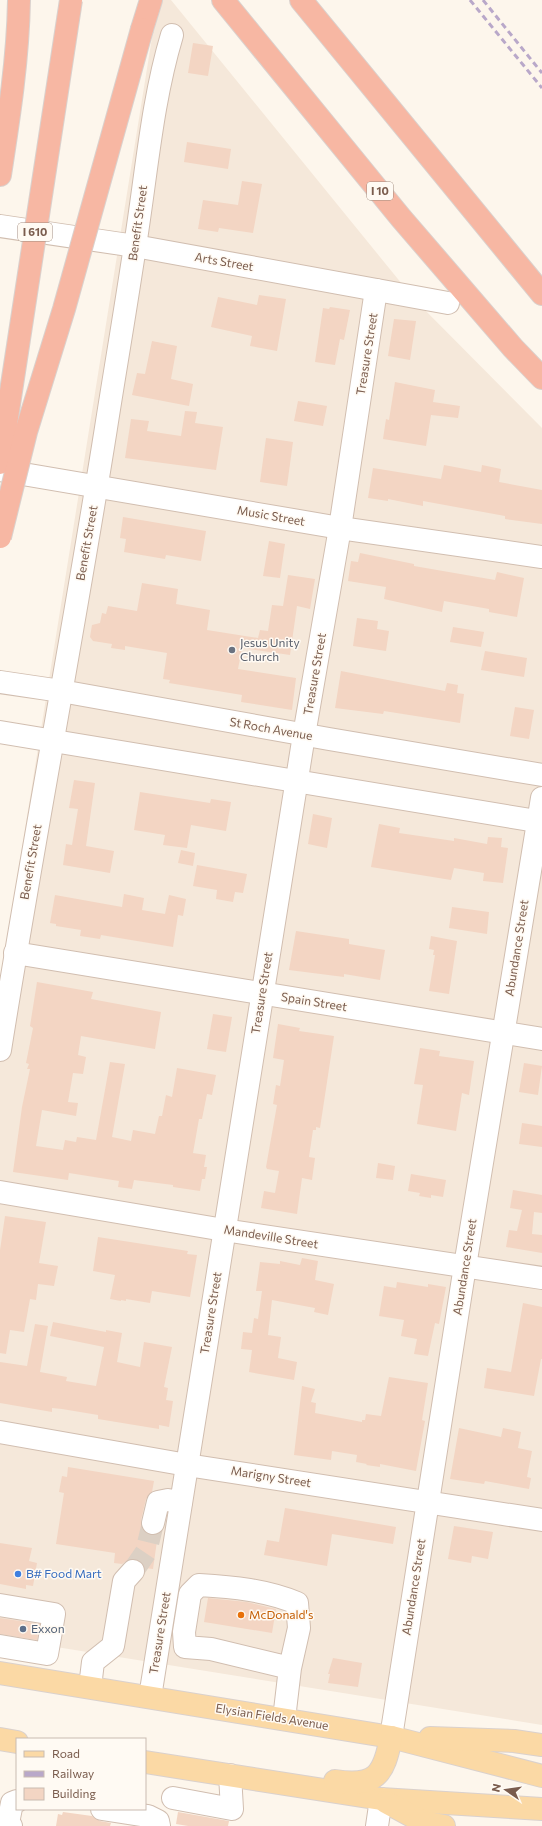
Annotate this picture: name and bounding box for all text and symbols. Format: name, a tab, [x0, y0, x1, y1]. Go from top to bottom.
road number: I 10	[367, 182, 393, 200]
street label: Benefit Street	[125, 184, 149, 262]
road number: I 610	[18, 223, 52, 241]
street label: Arts Street	[194, 249, 255, 273]
street label: Treasure Street	[353, 312, 379, 396]
street label: Music Street	[236, 502, 306, 528]
street label: Benefit Street	[73, 504, 100, 582]
street label: Treasure Street	[300, 632, 328, 716]
place label: Jesus Unity Church	[240, 635, 300, 663]
marker: Jesus Unity Church	[227, 645, 237, 655]
street label: St Roch Avenue	[229, 714, 314, 742]
street label: Benefit Street	[17, 823, 44, 901]
street label: Abundance Street	[501, 899, 531, 997]
street label: Treasure Street	[248, 951, 274, 1035]
street label: Spain Street	[280, 989, 348, 1013]
street label: Abundance Street	[449, 1218, 479, 1316]
street label: Mandeville Street	[223, 1222, 319, 1250]
street label: Treasure Street	[197, 1271, 223, 1355]
street label: Marigny Street	[230, 1463, 312, 1489]
street label: Abundance Street	[398, 1538, 428, 1636]
place label: B# Food Mart	[26, 1566, 102, 1580]
marker: B# Food Mart	[13, 1569, 23, 1579]
street label: Treasure Street	[146, 1591, 172, 1675]
place label: McDonald's	[249, 1607, 313, 1621]
marker: McDonald's	[236, 1610, 246, 1620]
place label: Exxon	[31, 1621, 65, 1635]
marker: Exxon	[18, 1624, 28, 1634]
street label: Elysian Fields Avenue	[215, 1700, 330, 1732]
legend	[16, 1738, 146, 1810]
text: Road	[52, 1746, 80, 1760]
text: Railway	[52, 1766, 94, 1780]
north arrow	[486, 1770, 526, 1810]
text: N	[489, 1782, 503, 1793]
text: Building	[52, 1786, 96, 1800]

